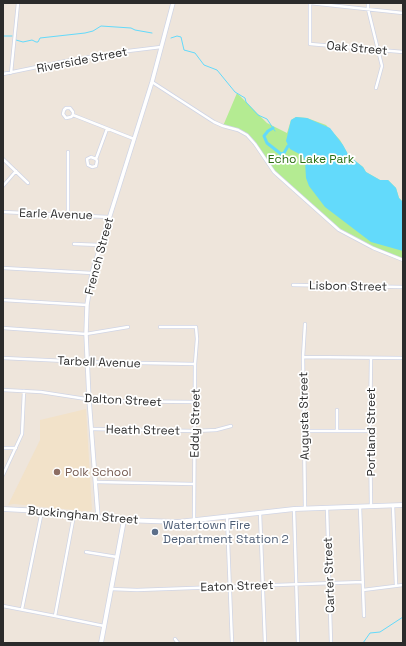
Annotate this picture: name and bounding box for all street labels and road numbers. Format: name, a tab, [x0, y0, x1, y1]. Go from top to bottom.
street label: Oak Street	[326, 37, 388, 59]
street label: Riverside Street	[35, 43, 129, 77]
street label: Earle Avenue	[19, 205, 93, 223]
street label: French Street	[81, 216, 117, 296]
street label: Lisbon Street	[309, 277, 387, 295]
street label: Tarbell Avenue	[57, 353, 141, 371]
street label: Augusta Street	[295, 372, 313, 460]
street label: Portland Street	[363, 387, 379, 477]
street label: Eddy Street	[186, 388, 204, 458]
street label: Dalton Street	[84, 390, 162, 410]
street label: Heath Street	[106, 421, 180, 439]
street label: Buckingham Street	[27, 502, 139, 528]
street label: Carter Street	[320, 537, 338, 613]
street label: Eaton Street	[200, 577, 274, 595]

